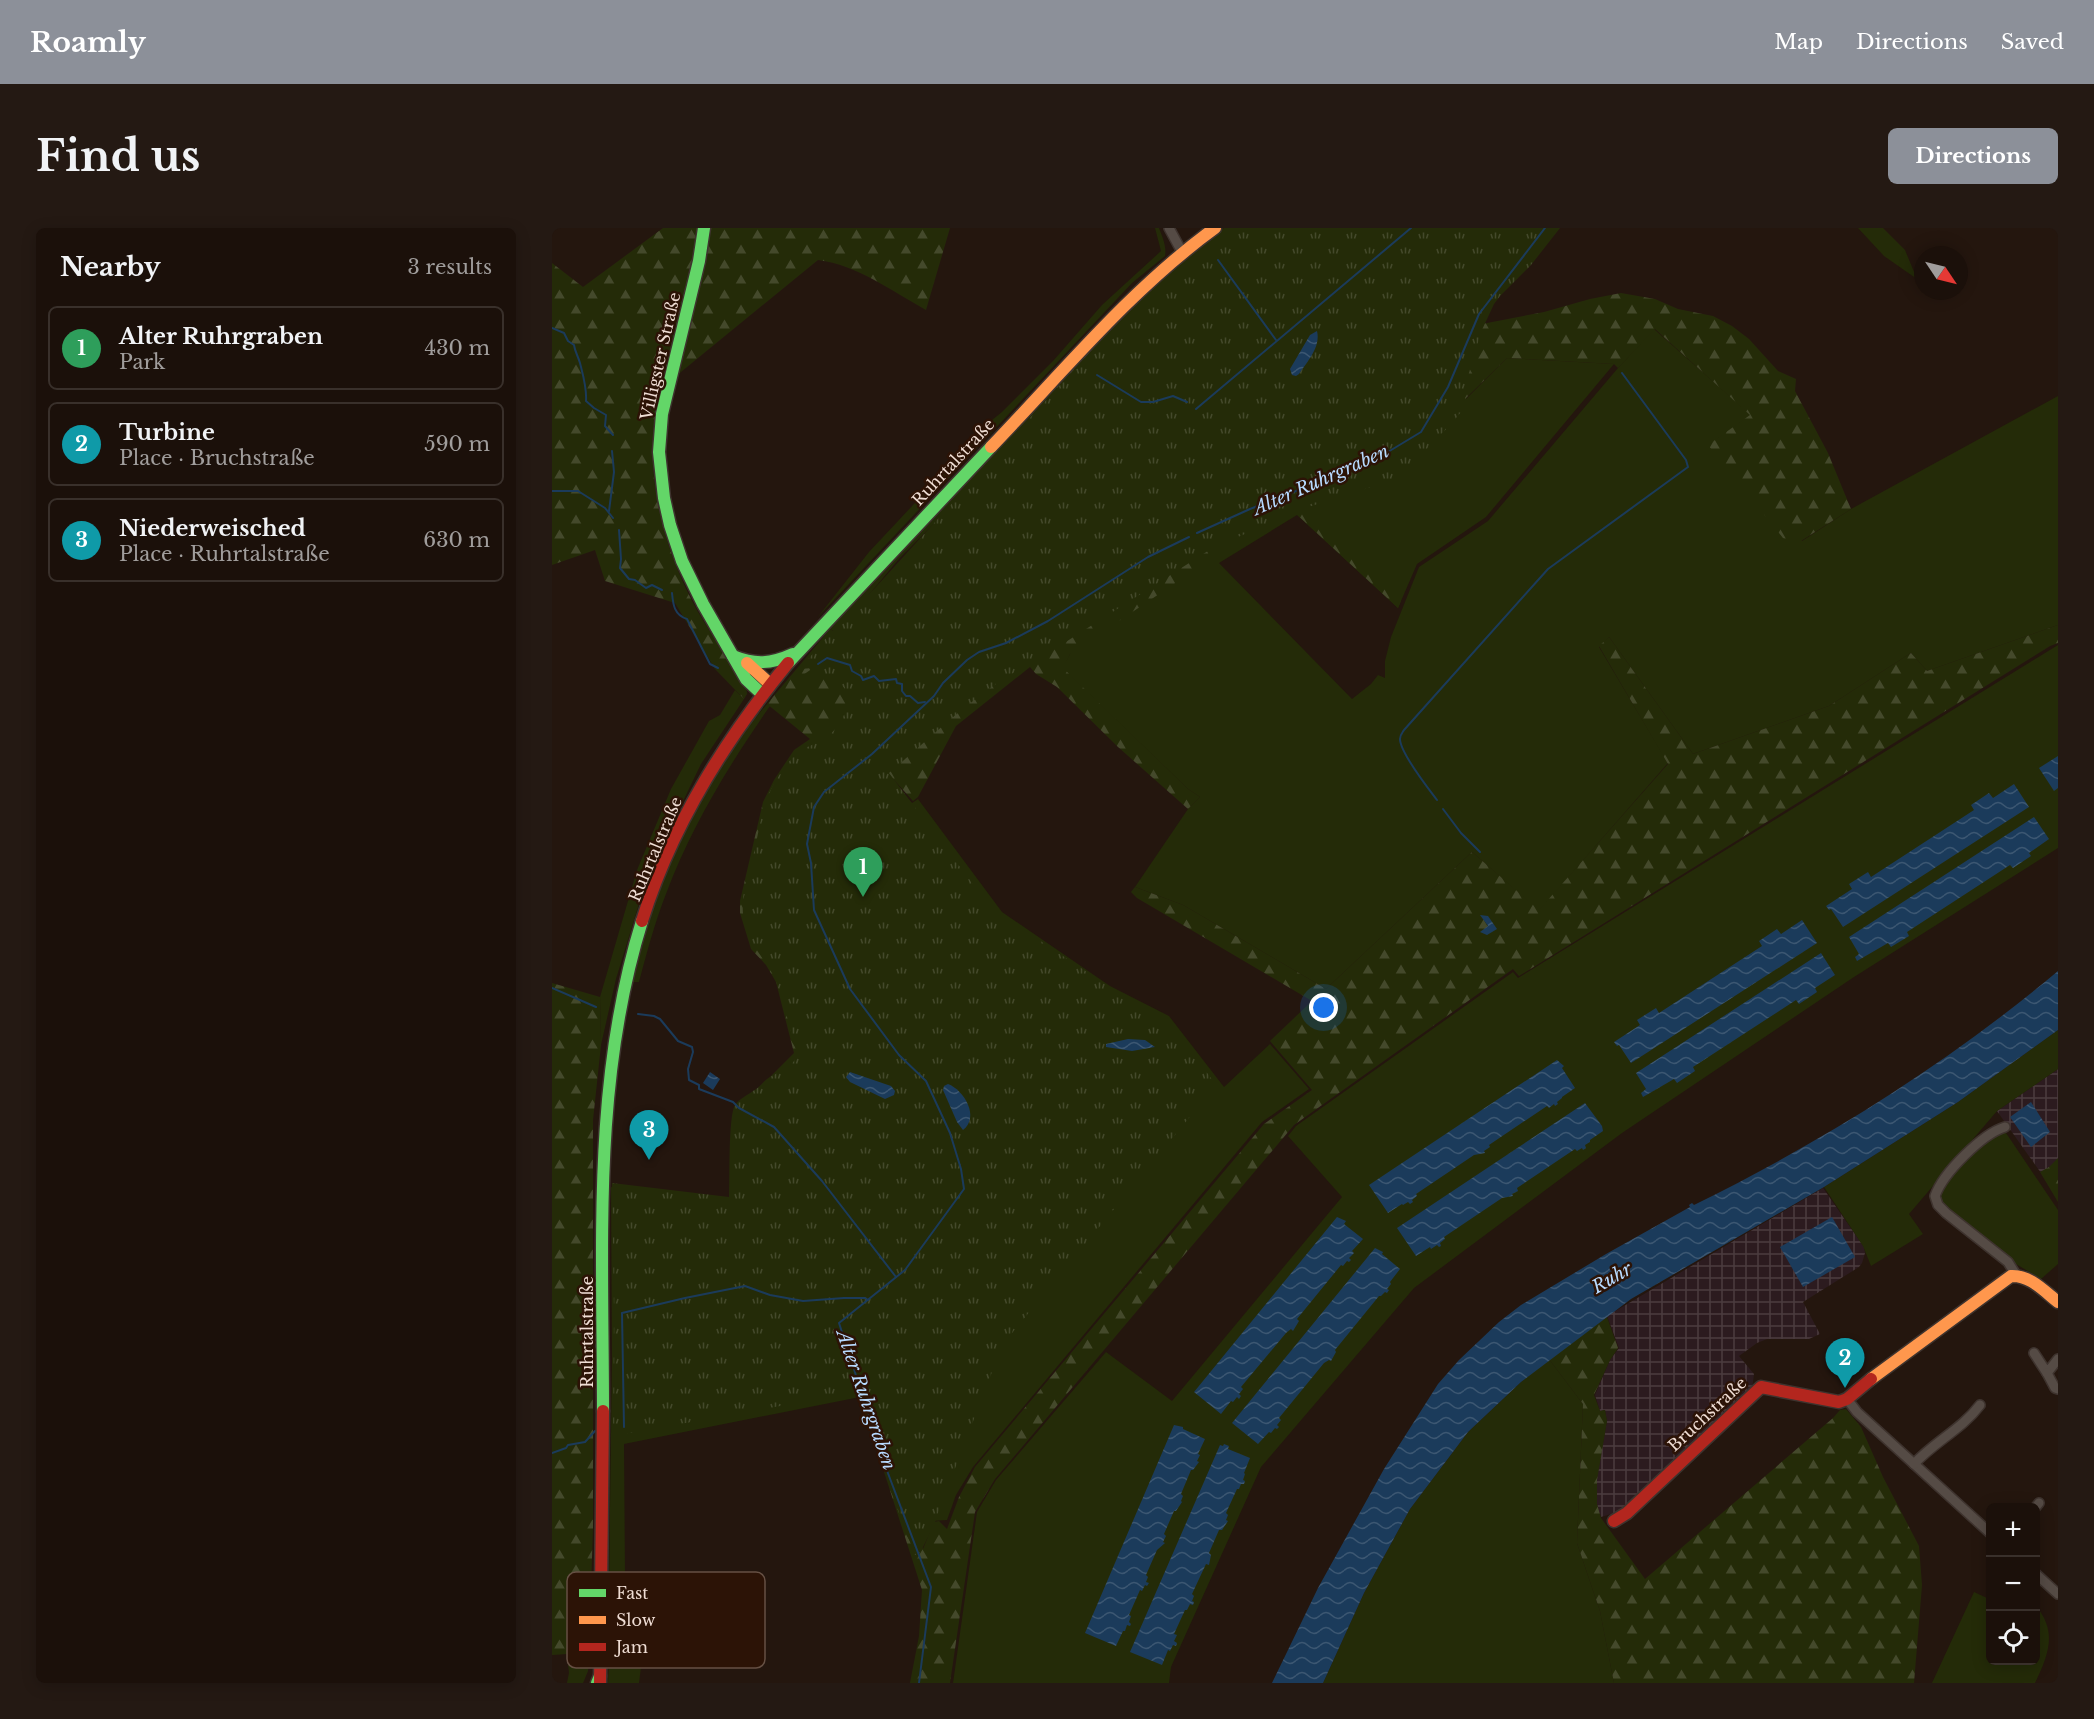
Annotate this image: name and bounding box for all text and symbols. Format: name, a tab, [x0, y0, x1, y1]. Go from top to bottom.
text: Roamly	[30, 25, 146, 60]
text: Map	[1774, 29, 1823, 55]
text: Directions	[1856, 29, 1968, 55]
text: Saved	[2001, 29, 2064, 55]
button: Directions	[1888, 128, 2058, 184]
text: Find us	[36, 130, 200, 182]
north arrow	[1914, 246, 1968, 300]
text: Nearby	[60, 251, 161, 283]
text: 3 results	[408, 255, 492, 279]
street label: Villigster Straße	[635, 290, 684, 423]
text: Alter Ruhrgraben	[119, 323, 323, 350]
text: 1	[77, 336, 86, 360]
text: 430 m	[425, 336, 490, 360]
text: Park	[119, 350, 165, 374]
street label: Ruhrtalstraße	[907, 414, 999, 510]
text: Turbine	[119, 419, 215, 446]
text: 2	[75, 432, 88, 456]
text: 590 m	[424, 432, 490, 456]
water label: Alter Ruhrgraben	[1248, 440, 1392, 521]
text: Place · Bruchstraße	[119, 446, 315, 470]
text: Niederweisched	[119, 515, 306, 542]
text: 3	[75, 528, 88, 552]
text: 630 m	[423, 528, 490, 552]
text: Place · Ruhrtalstraße	[119, 542, 330, 566]
street label: Ruhrtalstraße	[624, 794, 686, 904]
pin: 1	[844, 848, 882, 897]
your location	[1309, 993, 1338, 1022]
pin: 3	[630, 1110, 668, 1160]
water label: Ruhr	[1587, 1257, 1637, 1299]
street label: Ruhrtalstraße	[577, 1276, 597, 1388]
water label: Alter Ruhrgraben	[831, 1325, 900, 1473]
pin: 2	[1826, 1338, 1864, 1388]
street label: Bruchstraße	[1664, 1373, 1750, 1455]
map controls	[1986, 1503, 2040, 1665]
button: +	[1986, 1503, 2040, 1557]
button: −	[1986, 1557, 2040, 1611]
legend	[567, 1572, 765, 1668]
text: Fast	[616, 1583, 648, 1603]
text: Slow	[616, 1610, 656, 1630]
button: locate	[1986, 1611, 2040, 1665]
text: Jam	[614, 1637, 648, 1657]

